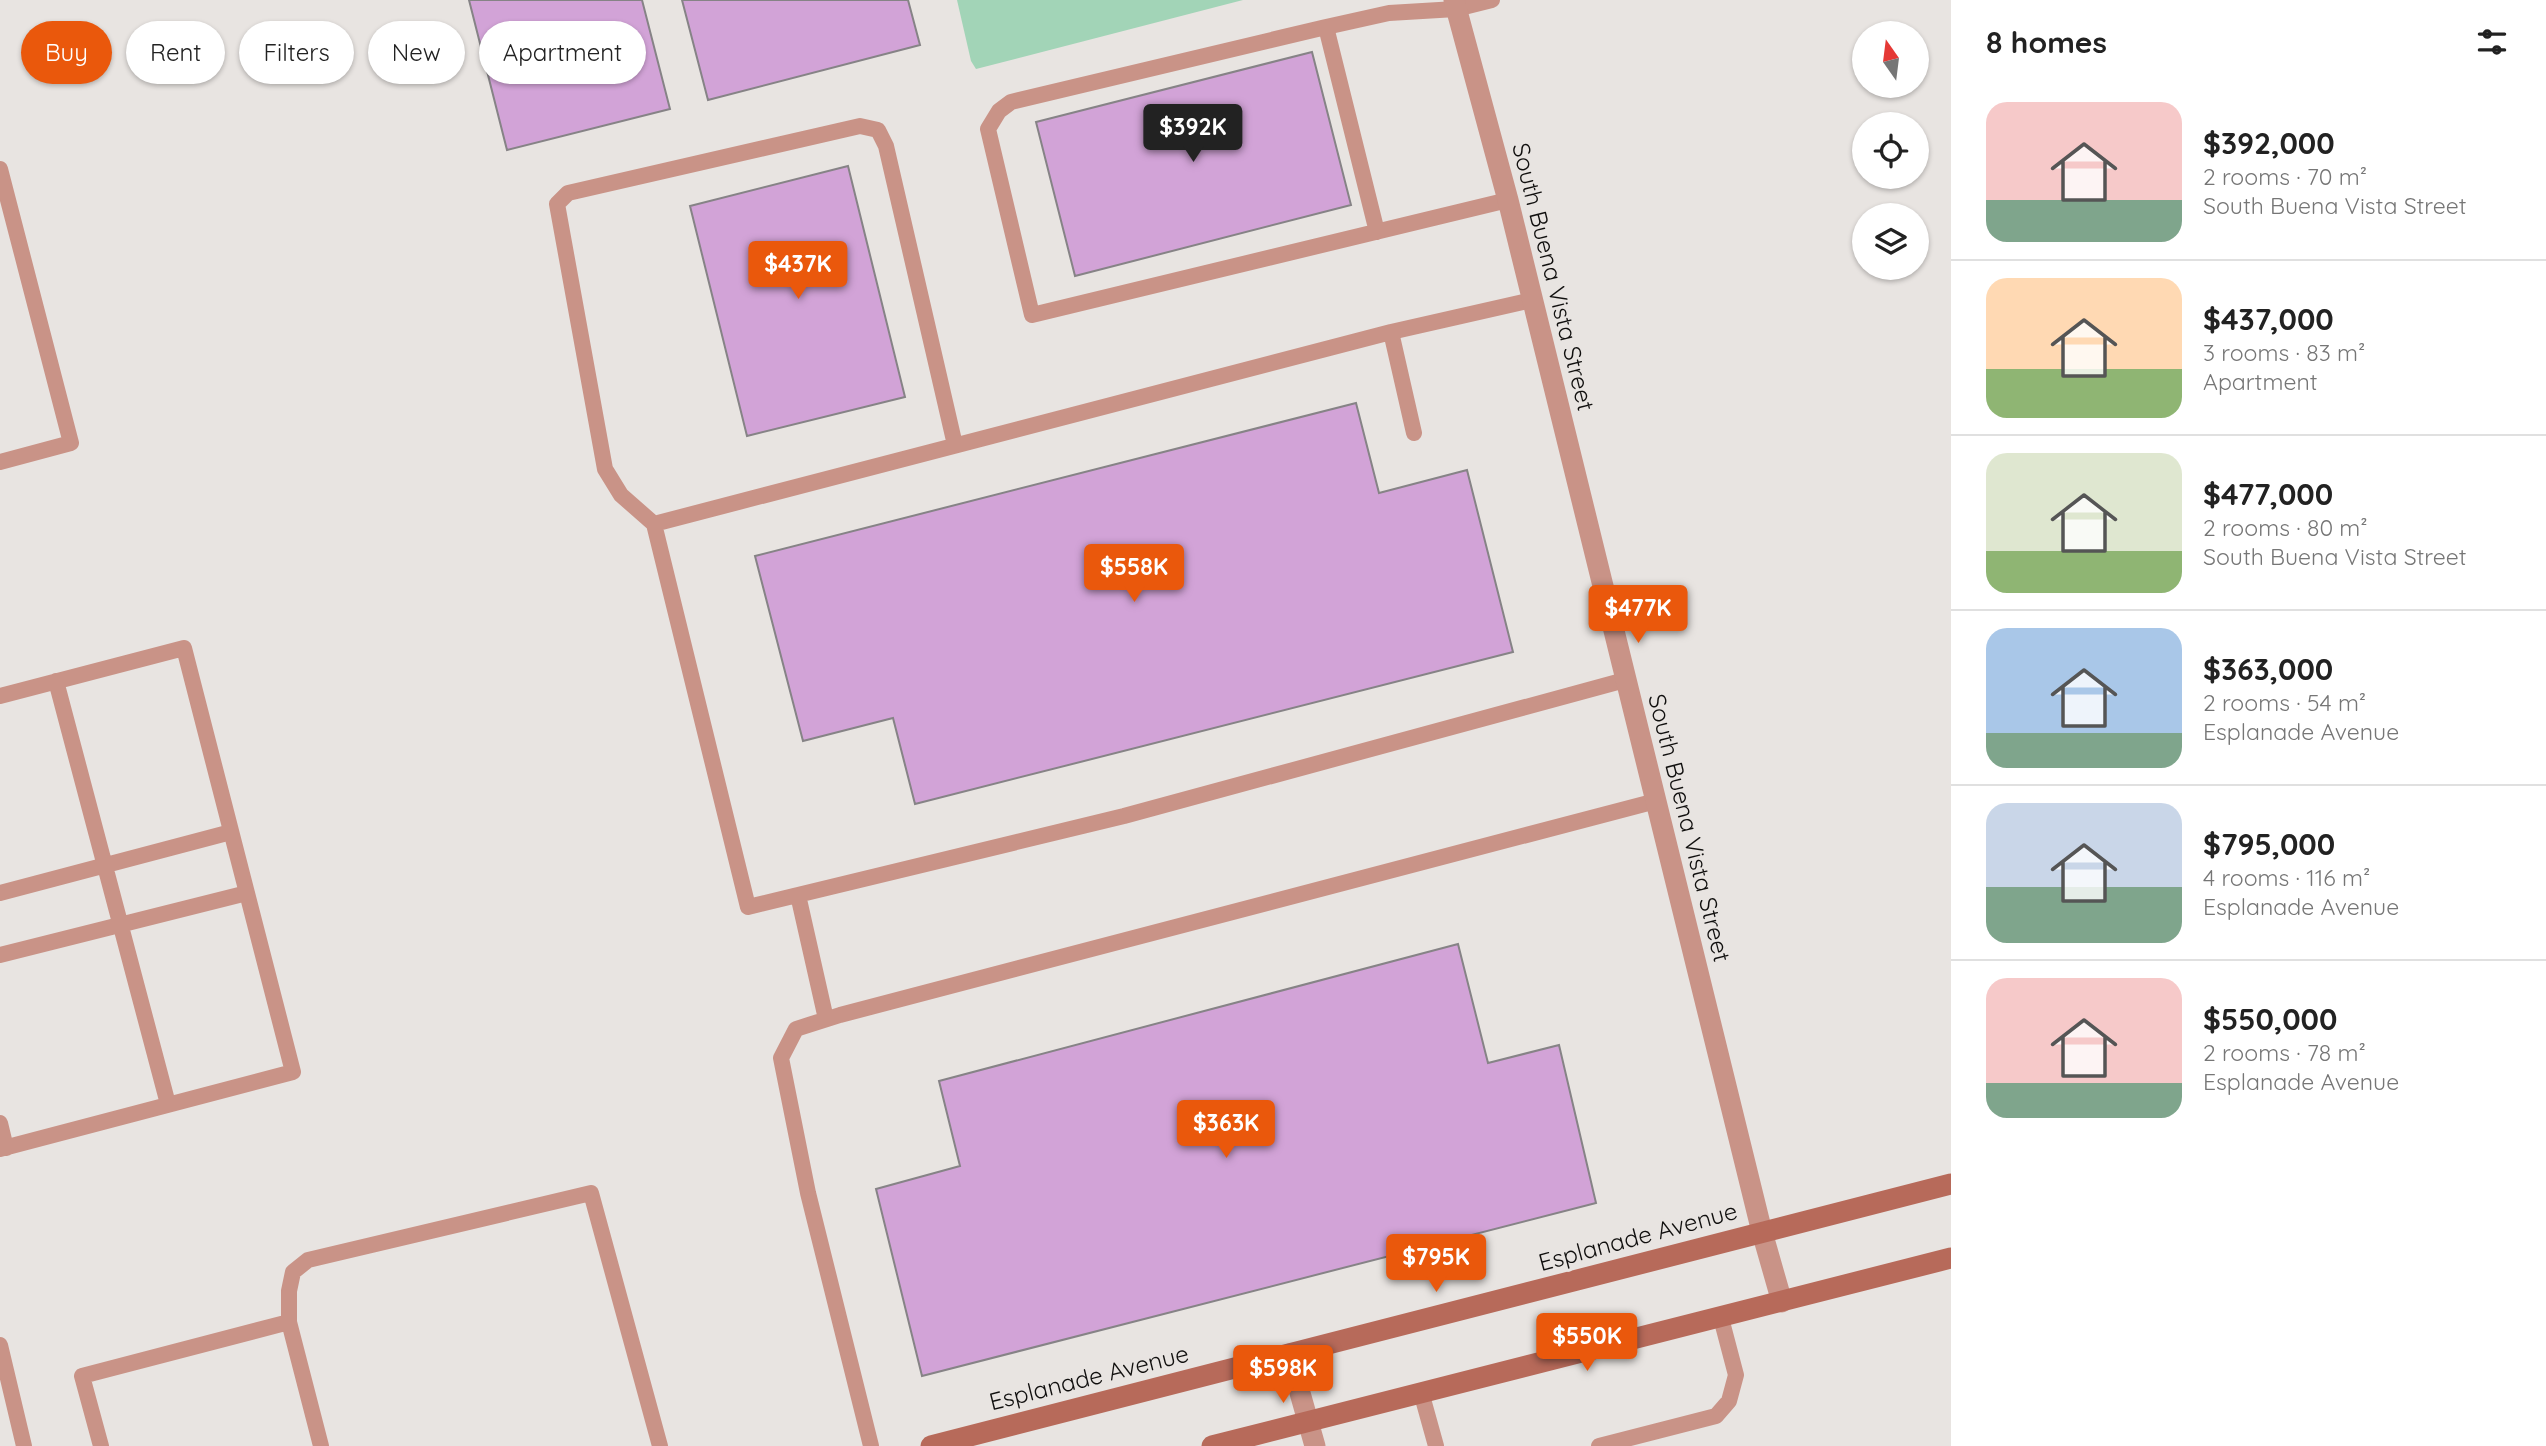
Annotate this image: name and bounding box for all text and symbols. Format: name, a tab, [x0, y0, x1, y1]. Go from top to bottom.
chip: Buy	[21, 21, 112, 84]
chip: Rent	[126, 21, 225, 84]
chip: Filters	[239, 21, 354, 84]
chip: New	[368, 21, 465, 84]
chip: Apartment	[479, 21, 646, 84]
north arrow	[1852, 21, 1928, 98]
map controls	[1852, 21, 1929, 280]
text: 8 homes	[1986, 23, 2107, 61]
icon: filters	[2473, 23, 2511, 61]
pin: $392K	[1144, 104, 1242, 164]
text: $392K	[1159, 112, 1227, 141]
button: locate	[1852, 112, 1929, 189]
text: $392,000	[2203, 124, 2335, 162]
icon: home	[2042, 130, 2126, 214]
street label: South Buena Vista Street	[1506, 140, 1602, 414]
text: 2 rooms · 70 m²	[2203, 162, 2367, 191]
text: South Buena Vista Street	[2203, 191, 2467, 220]
button: layers	[1852, 203, 1929, 280]
pin: $437K	[749, 242, 847, 301]
text: $437K	[764, 249, 832, 278]
text: $437,000	[2203, 300, 2334, 338]
icon: home	[2042, 306, 2126, 390]
text: 3 rooms · 83 m²	[2203, 338, 2365, 367]
text: Apartment	[2203, 367, 2317, 396]
text: $477,000	[2203, 475, 2333, 513]
icon: home	[2042, 481, 2126, 565]
text: 2 rooms · 80 m²	[2203, 513, 2368, 542]
text: South Buena Vista Street	[2203, 542, 2467, 571]
pin: $558K	[1085, 544, 1183, 604]
text: $558K	[1100, 552, 1168, 581]
pin: $477K	[1589, 586, 1687, 645]
text: $477K	[1605, 593, 1671, 622]
text: $363,000	[2203, 650, 2333, 688]
icon: home	[2042, 656, 2126, 740]
text: 2 rooms · 54 m²	[2203, 688, 2366, 717]
street label: South Buena Vista Street	[1642, 691, 1738, 965]
text: Esplanade Avenue	[2203, 717, 2399, 746]
text: $795,000	[2203, 825, 2335, 863]
icon: home	[2042, 831, 2126, 915]
text: 4 rooms · 116 m²	[2203, 863, 2370, 892]
text: Esplanade Avenue	[2203, 892, 2399, 921]
text: $550,000	[2203, 1000, 2337, 1038]
icon: home	[2042, 1006, 2126, 1090]
text: 2 rooms · 78 m²	[2203, 1038, 2366, 1067]
text: Esplanade Avenue	[2203, 1067, 2399, 1096]
pin: $363K	[1177, 1100, 1275, 1160]
text: $363K	[1193, 1108, 1259, 1137]
street label: Esplanade Avenue	[1535, 1195, 1740, 1277]
pin: $795K	[1387, 1234, 1485, 1294]
text: $795K	[1402, 1242, 1470, 1271]
pin: $550K	[1538, 1314, 1636, 1373]
text: $550K	[1552, 1321, 1622, 1350]
street label: Esplanade Avenue	[986, 1338, 1192, 1416]
pin: $598K	[1234, 1346, 1332, 1405]
text: $598K	[1249, 1353, 1317, 1382]

